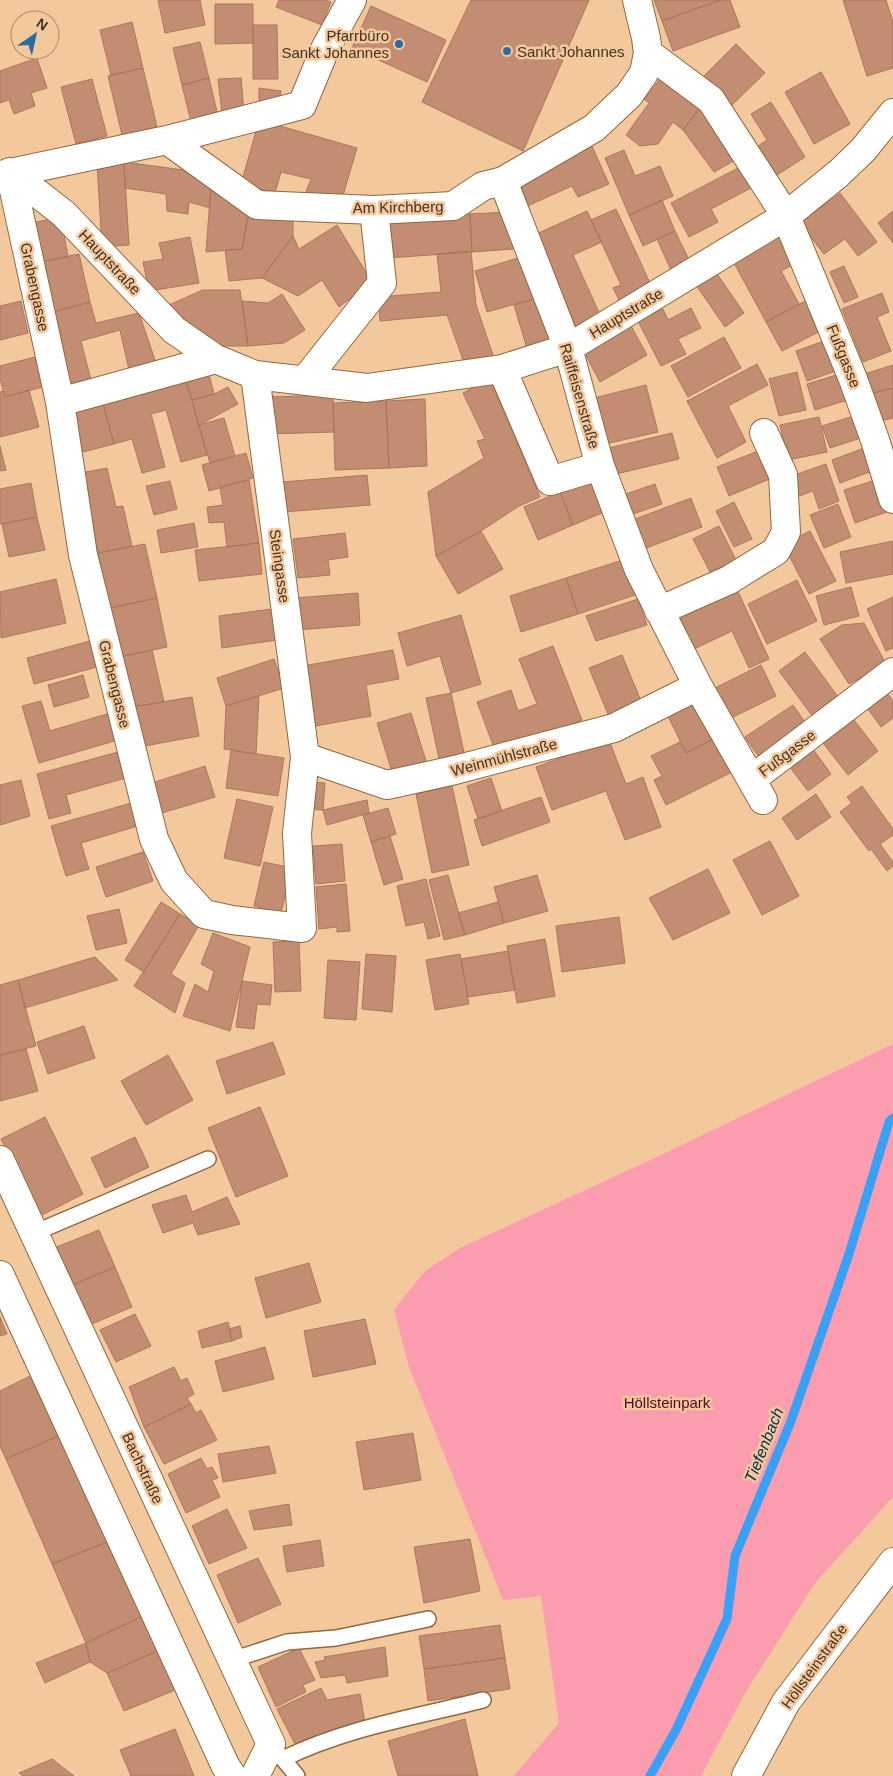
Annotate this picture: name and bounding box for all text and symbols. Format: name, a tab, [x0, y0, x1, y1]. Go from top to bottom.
north arrow	[10, 10, 60, 60]
text: N	[34, 15, 51, 34]
place label: Pfarrbüro Sankt Johannes	[281, 27, 389, 61]
marker: Pfarrbüro Sankt Johannes	[393, 38, 405, 50]
place label: Sankt Johannes	[517, 43, 625, 60]
marker: Sankt Johannes	[501, 45, 513, 57]
street label: Am Kirchberg	[352, 198, 444, 216]
street label: Hauptstraße	[76, 226, 144, 298]
street label: Grabengasse	[17, 241, 53, 333]
street label: Hauptstraße	[586, 284, 666, 342]
street label: Fußgasse	[824, 322, 864, 390]
street label: Raiffeisenstraße	[557, 341, 603, 451]
street label: Steingasse	[266, 528, 294, 604]
street label: Grabengasse	[96, 638, 134, 730]
street label: Fußgasse	[755, 726, 819, 780]
street label: Weinmühlstraße	[449, 735, 559, 779]
park label: Höllsteinpark	[624, 1394, 711, 1411]
water label: Tiefenbach	[741, 1405, 787, 1485]
street label: Bachstraße	[119, 1430, 167, 1506]
street label: Höllsteinstraße	[778, 1621, 850, 1711]

